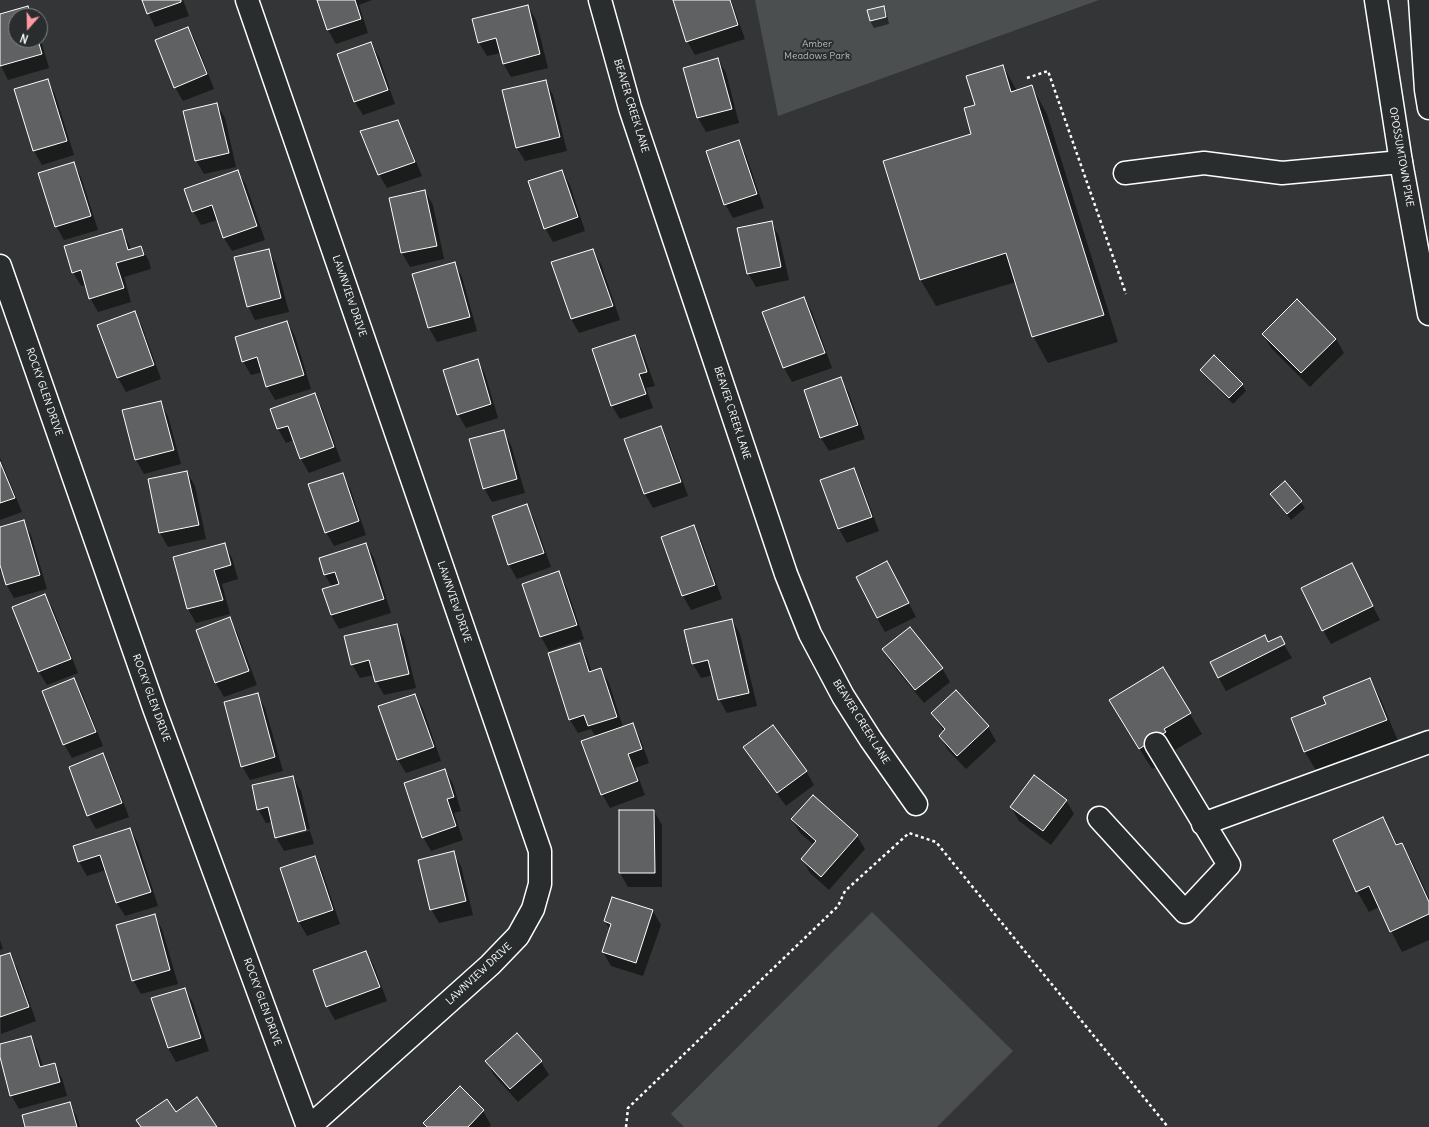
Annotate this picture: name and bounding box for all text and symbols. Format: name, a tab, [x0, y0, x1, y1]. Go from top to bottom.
north arrow	[8, 8, 48, 48]
text: N	[18, 30, 30, 46]
park label: Amber Meadows Park	[784, 38, 850, 62]
street label: BEAVER CREEK LANE	[611, 58, 651, 154]
street label: OPOSSUMTOWN PIKE	[1386, 106, 1416, 208]
street label: LAWNVIEW DRIVE	[329, 254, 369, 338]
street label: ROCKY GLEN DRIVE	[23, 346, 65, 438]
street label: BEAVER CREEK LANE	[711, 365, 753, 461]
street label: LAWNVIEW DRIVE	[434, 560, 474, 644]
street label: ROCKY GLEN DRIVE	[130, 652, 172, 744]
street label: BEAVER CREEK LANE	[830, 678, 892, 766]
street label: LAWNVIEW DRIVE	[444, 940, 514, 1008]
street label: ROCKY GLEN DRIVE	[241, 956, 283, 1048]

